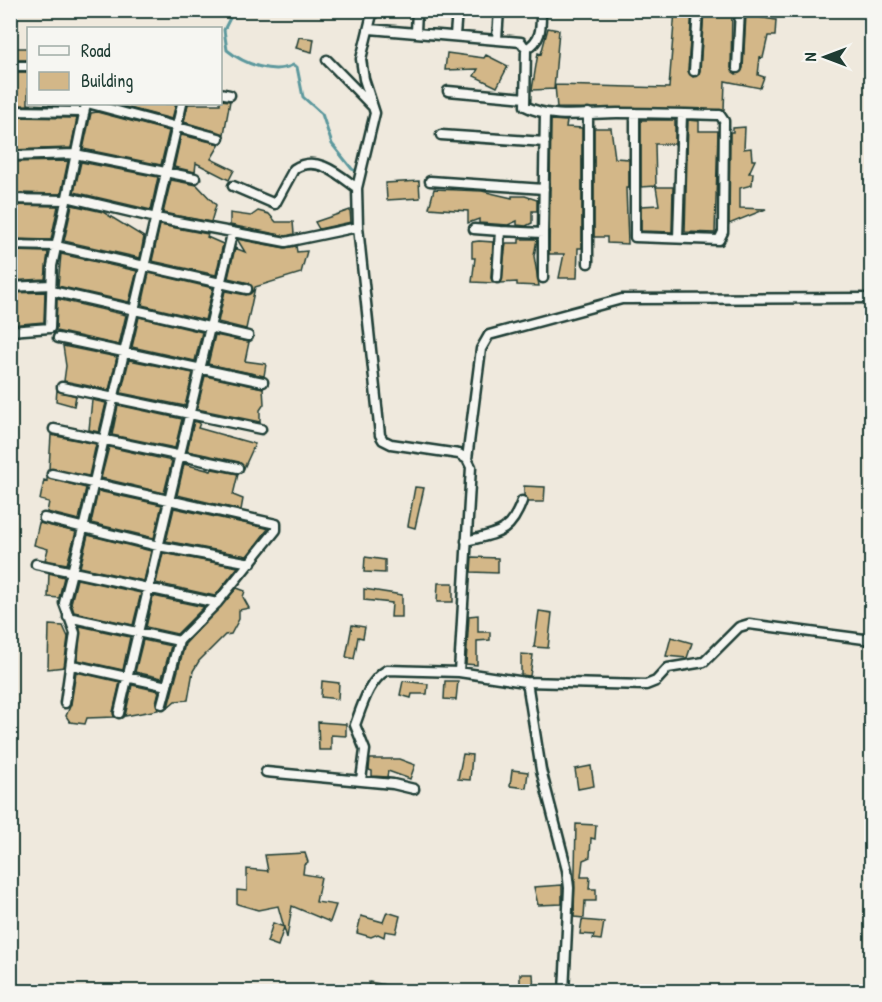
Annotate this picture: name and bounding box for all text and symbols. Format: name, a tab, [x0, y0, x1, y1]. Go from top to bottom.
legend	[27, 27, 222, 105]
north arrow	[795, 27, 855, 87]
text: Road	[81, 38, 111, 63]
text: N	[799, 52, 821, 61]
text: Building	[81, 68, 133, 93]

